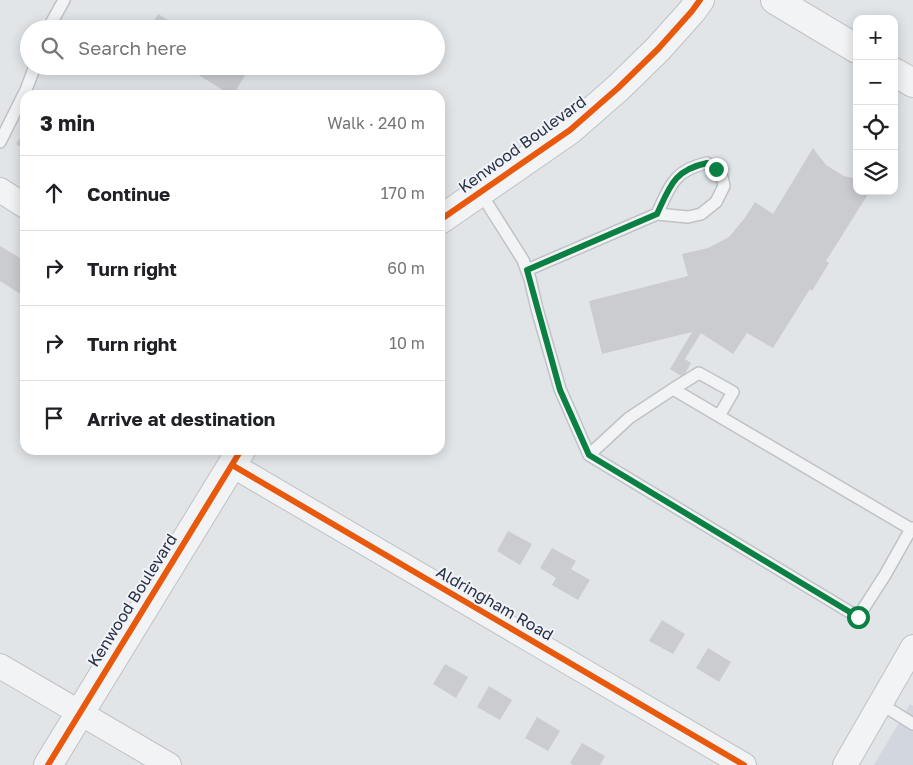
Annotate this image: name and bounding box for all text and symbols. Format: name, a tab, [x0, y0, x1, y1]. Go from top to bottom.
map controls	[853, 15, 898, 195]
button: +	[853, 15, 898, 60]
search box	[20, 20, 445, 75]
icon: search	[38, 34, 66, 62]
text: Search here	[78, 36, 187, 59]
button: −	[853, 60, 898, 105]
street label: Kenwood Boulevard	[454, 91, 590, 197]
button: locate	[853, 105, 898, 150]
text: 3 min	[40, 110, 95, 136]
text: Walk · 240 m	[327, 113, 425, 133]
button: layers	[853, 150, 898, 195]
route end	[705, 158, 728, 181]
icon: ahead	[40, 179, 68, 207]
text: Continue	[87, 182, 170, 205]
text: 170 m	[381, 183, 425, 203]
icon: right	[40, 254, 68, 282]
text: Turn right	[87, 257, 177, 280]
text: 60 m	[387, 258, 425, 278]
icon: right	[40, 329, 68, 357]
text: Turn right	[87, 332, 177, 355]
text: 10 m	[389, 333, 425, 353]
icon: arrive	[40, 404, 68, 432]
text: Arrive at destination	[87, 407, 275, 430]
street label: Kenwood Boulevard	[83, 530, 181, 670]
street label: Aldringham Road	[433, 561, 557, 645]
route start	[847, 606, 870, 629]

